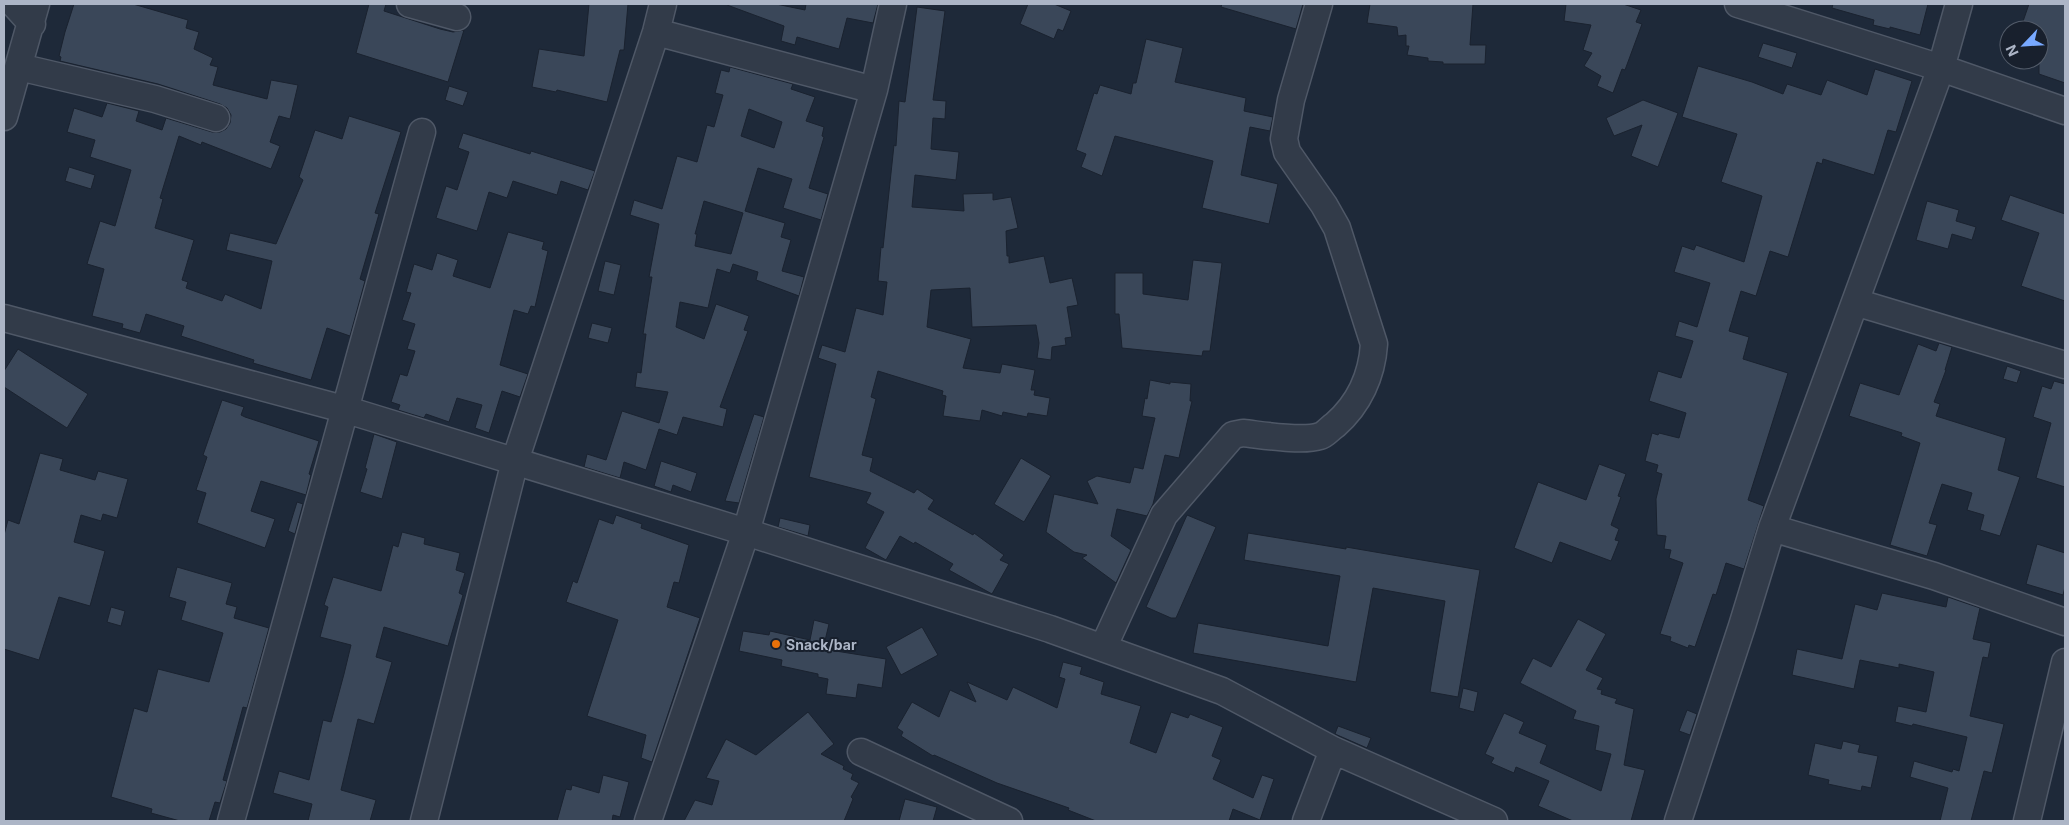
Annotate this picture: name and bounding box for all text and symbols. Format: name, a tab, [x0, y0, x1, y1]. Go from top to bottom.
north arrow	[1999, 20, 2049, 70]
text: N	[2002, 42, 2022, 59]
place label: Snack/bar	[786, 636, 857, 653]
marker: Snack/bar	[770, 638, 782, 650]

